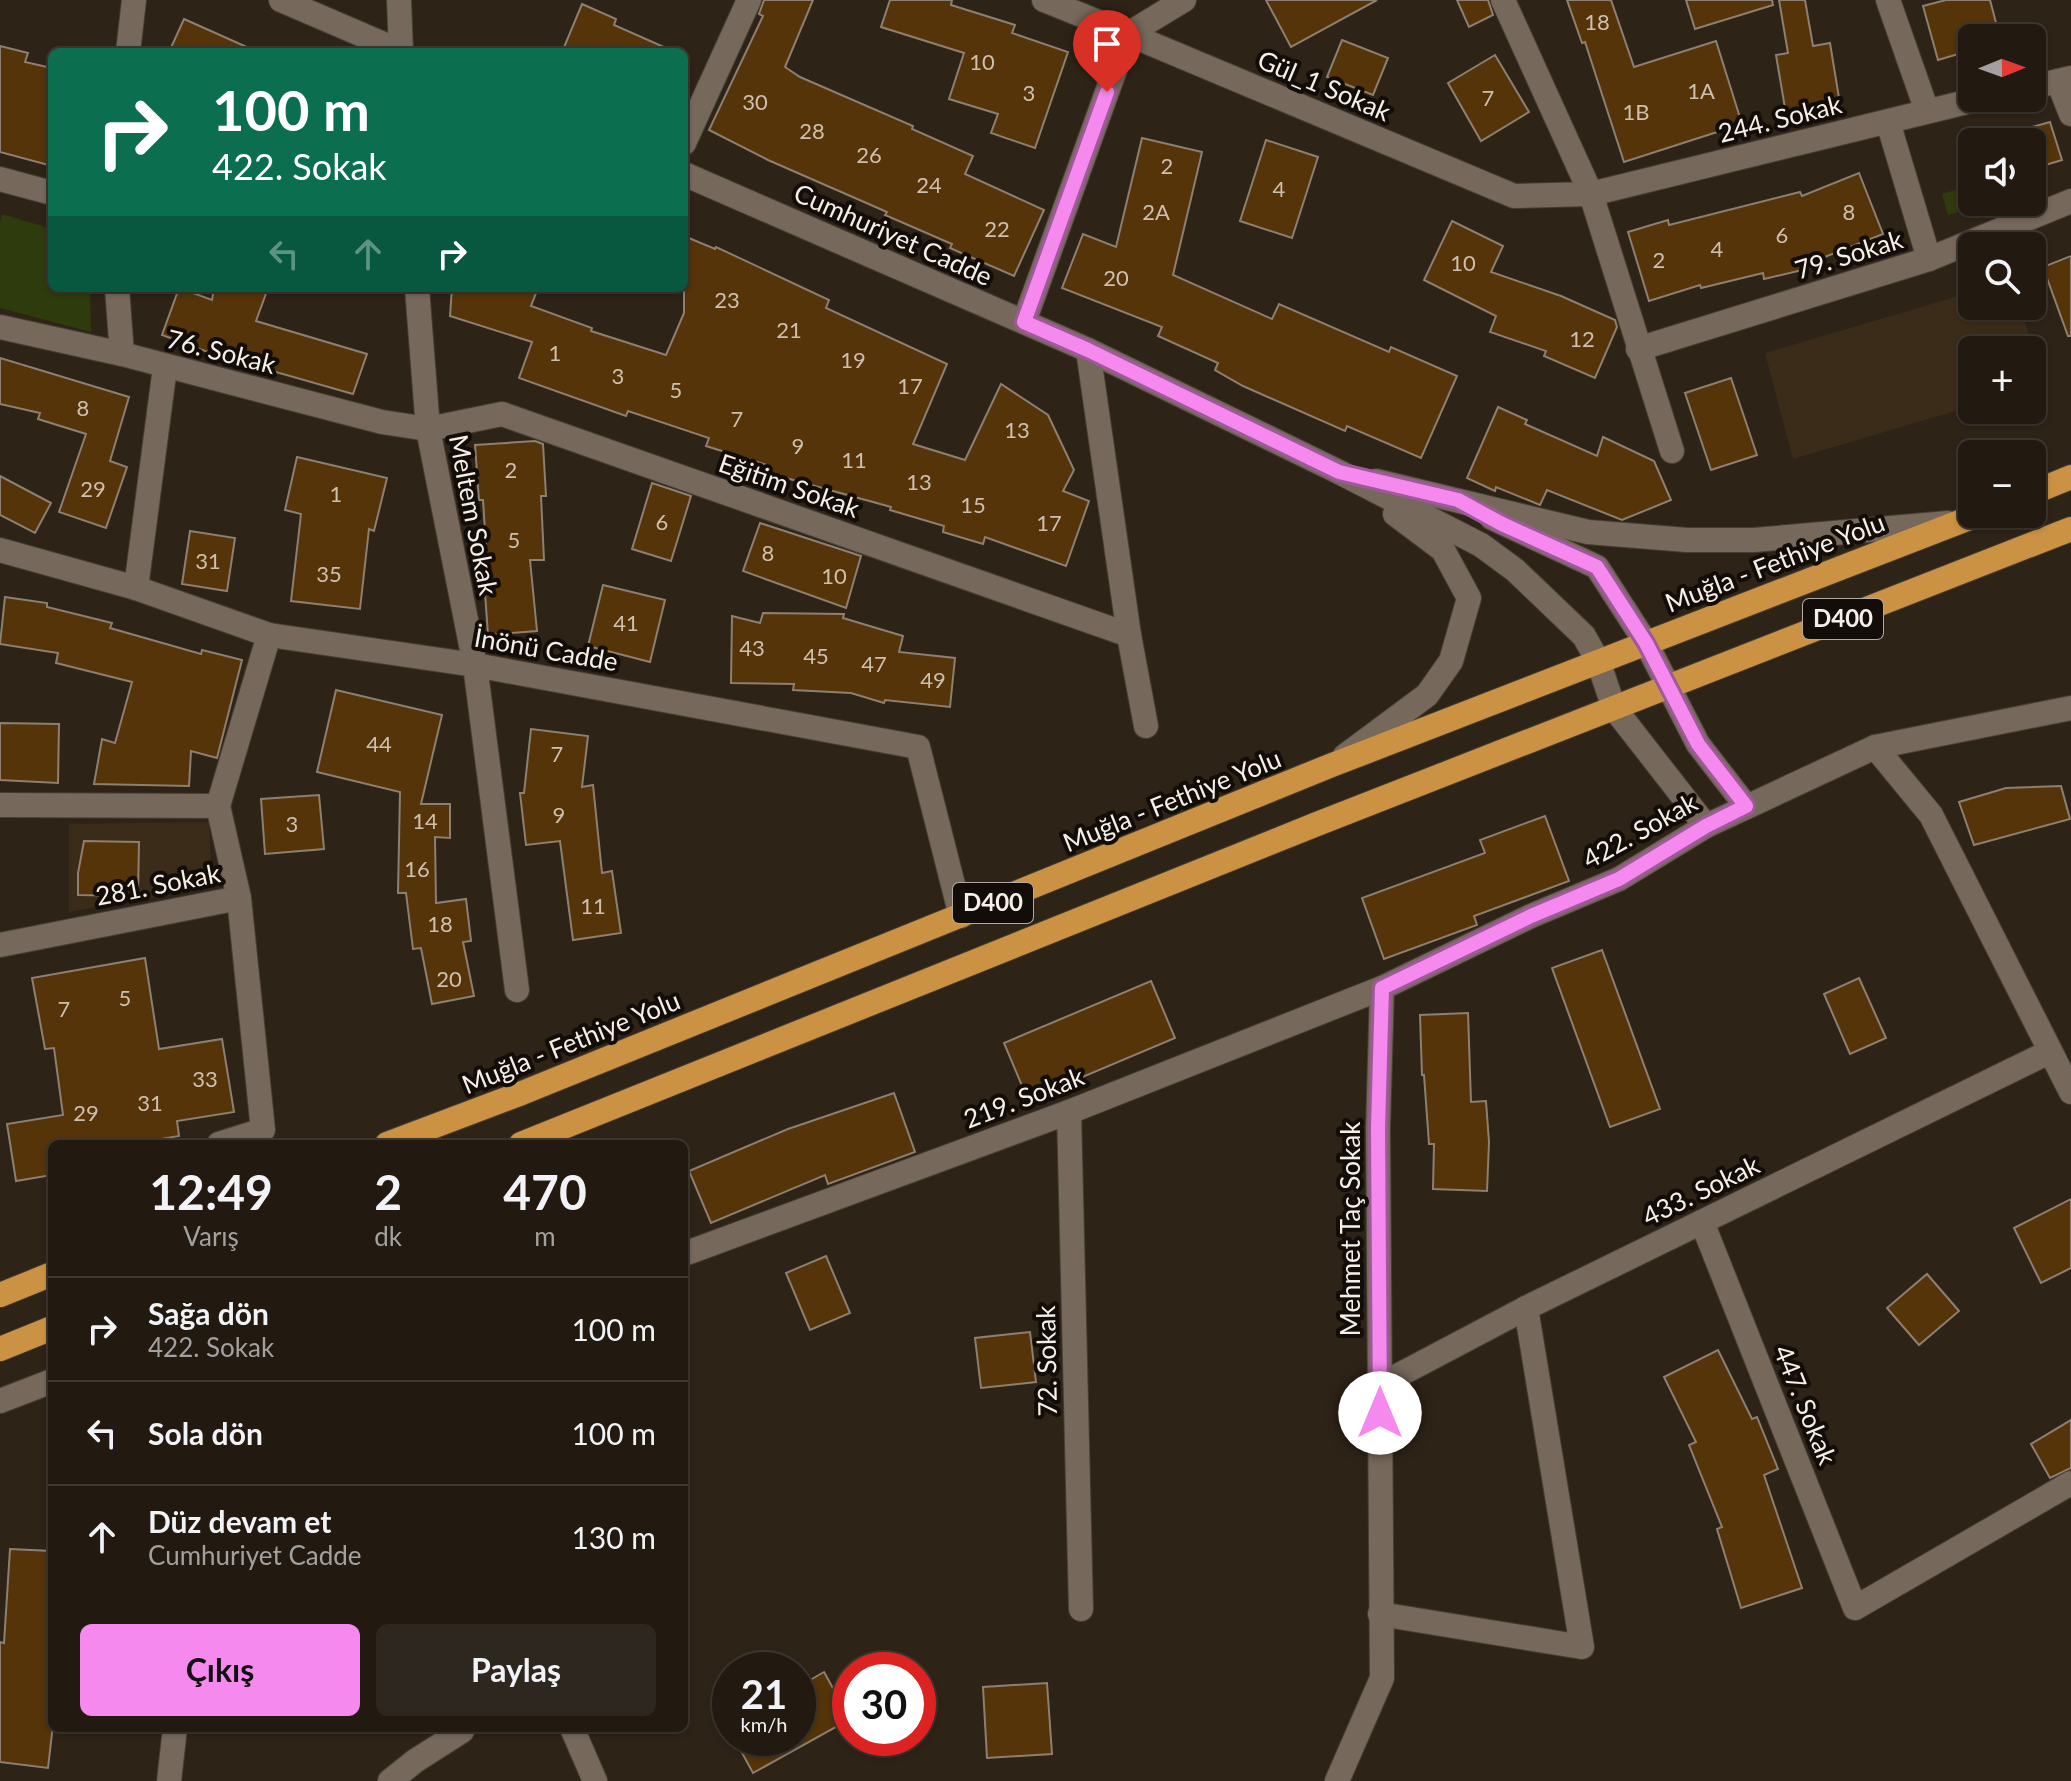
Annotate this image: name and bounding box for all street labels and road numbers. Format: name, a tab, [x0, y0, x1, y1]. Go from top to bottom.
street label: Gül_1 Sokak	[1253, 43, 1396, 128]
street label: 244. Sokak	[1715, 87, 1846, 149]
street label: Cumhuriyet Cadde	[789, 176, 997, 292]
street label: 79. Sokak	[1791, 222, 1907, 286]
street label: 76. Sokak	[163, 322, 280, 380]
street label: Meltem Sokak	[443, 432, 505, 599]
street label: Eğitim Sokak	[715, 446, 865, 524]
street label: Muğla - Fethiye Yolu	[1660, 505, 1889, 619]
road number: D400	[1803, 599, 1883, 639]
street label: İnönü Cadde	[472, 621, 620, 677]
street label: Muğla - Fethiye Yolu	[1058, 742, 1285, 858]
street label: 422. Sokak	[1577, 785, 1703, 875]
street label: 281. Sokak	[93, 856, 224, 912]
road number: D400	[953, 883, 1033, 923]
street label: Muğla - Fethiye Yolu	[457, 984, 684, 1100]
street label: 219. Sokak	[959, 1059, 1089, 1135]
street label: Mehmet Taç Sokak	[1334, 1121, 1366, 1336]
street label: 433. Sokak	[1637, 1148, 1765, 1232]
street label: 72. Sokak	[1029, 1304, 1063, 1417]
street label: 447. Sokak	[1767, 1340, 1845, 1470]

